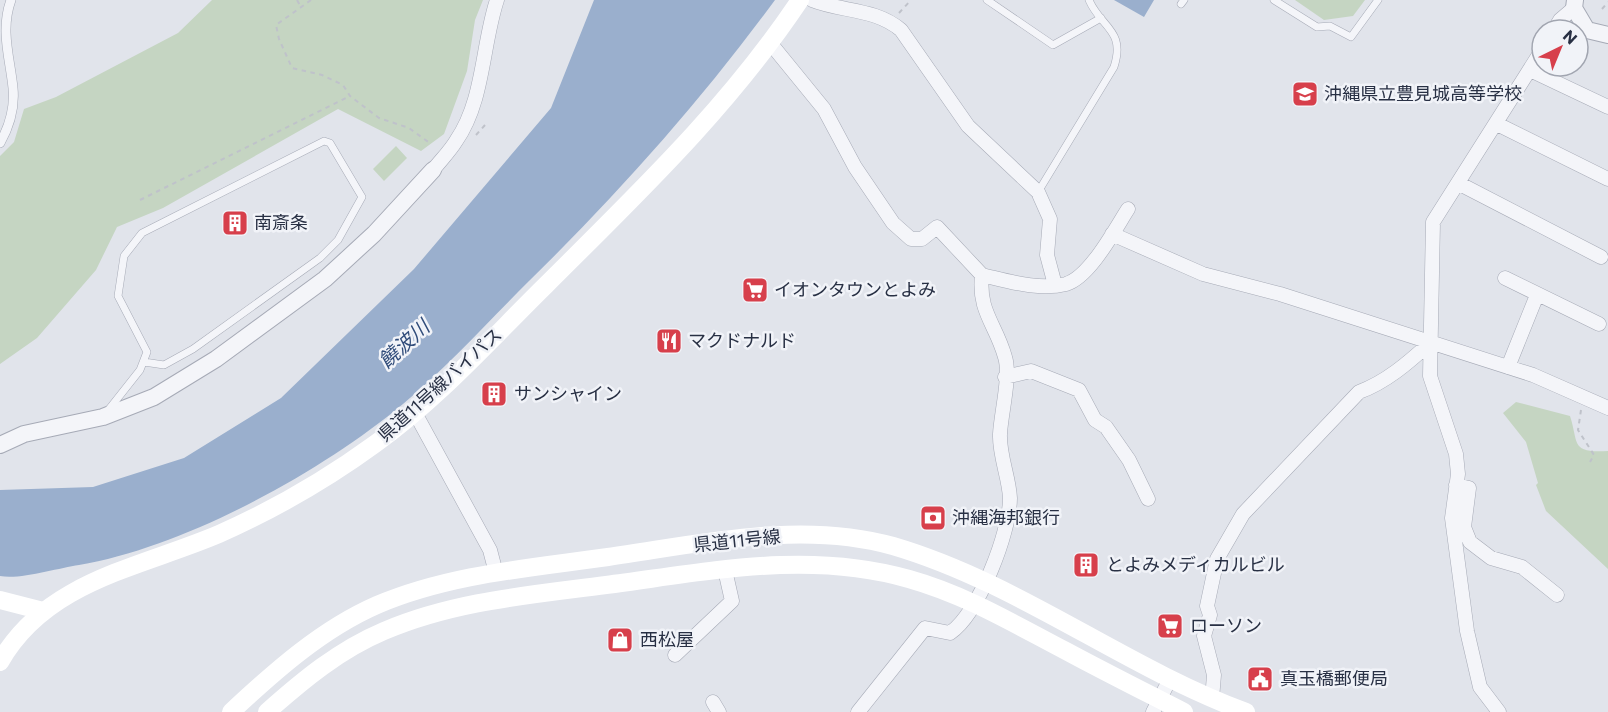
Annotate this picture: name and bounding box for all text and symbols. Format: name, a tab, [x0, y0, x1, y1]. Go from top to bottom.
north arrow	[1530, 18, 1590, 78]
text: N	[1560, 26, 1581, 48]
school or university icon: 沖縄県立豊見城高等学校	[1290, 79, 1320, 109]
place label: 沖縄県立豊見城高等学校	[1324, 82, 1522, 104]
building icon: 南斎条	[220, 208, 250, 238]
place label: 南斎条	[254, 211, 308, 233]
supermarket icon: イオンタウンとよみ	[740, 275, 770, 305]
place label: イオンタウンとよみ	[774, 278, 936, 300]
water label: 饒波川	[373, 313, 435, 372]
street label: 県道11号線バイパス	[373, 323, 506, 446]
restaurant icon: マクドナルド	[654, 326, 684, 356]
place label: マクドナルド	[688, 329, 796, 351]
building icon: サンシャイン	[479, 379, 509, 409]
place label: サンシャイン	[514, 382, 622, 404]
bank icon: 沖縄海邦銀行	[918, 503, 948, 533]
place label: 沖縄海邦銀行	[952, 506, 1060, 528]
street label: 県道11号線	[692, 524, 782, 556]
building icon: とよみメディカルビル	[1071, 550, 1101, 580]
place label: とよみメディカルビル	[1106, 553, 1285, 575]
supermarket icon: ローソン	[1155, 611, 1185, 641]
place label: ローソン	[1190, 614, 1262, 636]
shop icon: 西松屋	[605, 625, 635, 655]
place label: 西松屋	[640, 628, 694, 650]
public building icon: 真玉橋郵便局	[1245, 664, 1275, 694]
place label: 真玉橋郵便局	[1280, 667, 1388, 689]

